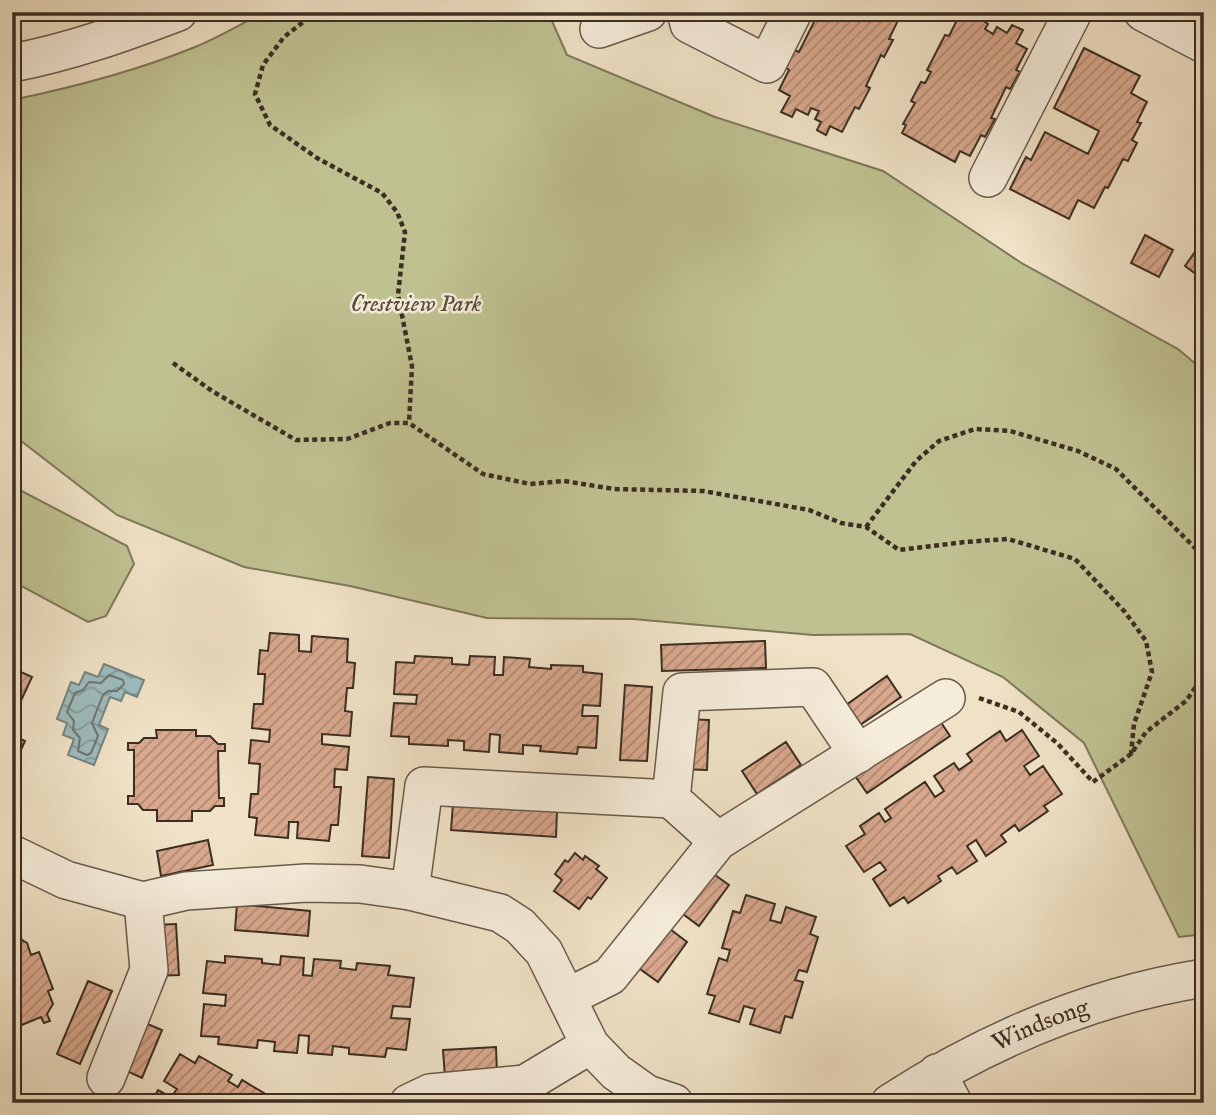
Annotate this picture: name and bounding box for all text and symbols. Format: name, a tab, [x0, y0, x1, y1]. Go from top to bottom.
park label: Crestview Park	[351, 289, 482, 320]
street label: Windsong	[987, 991, 1094, 1059]

